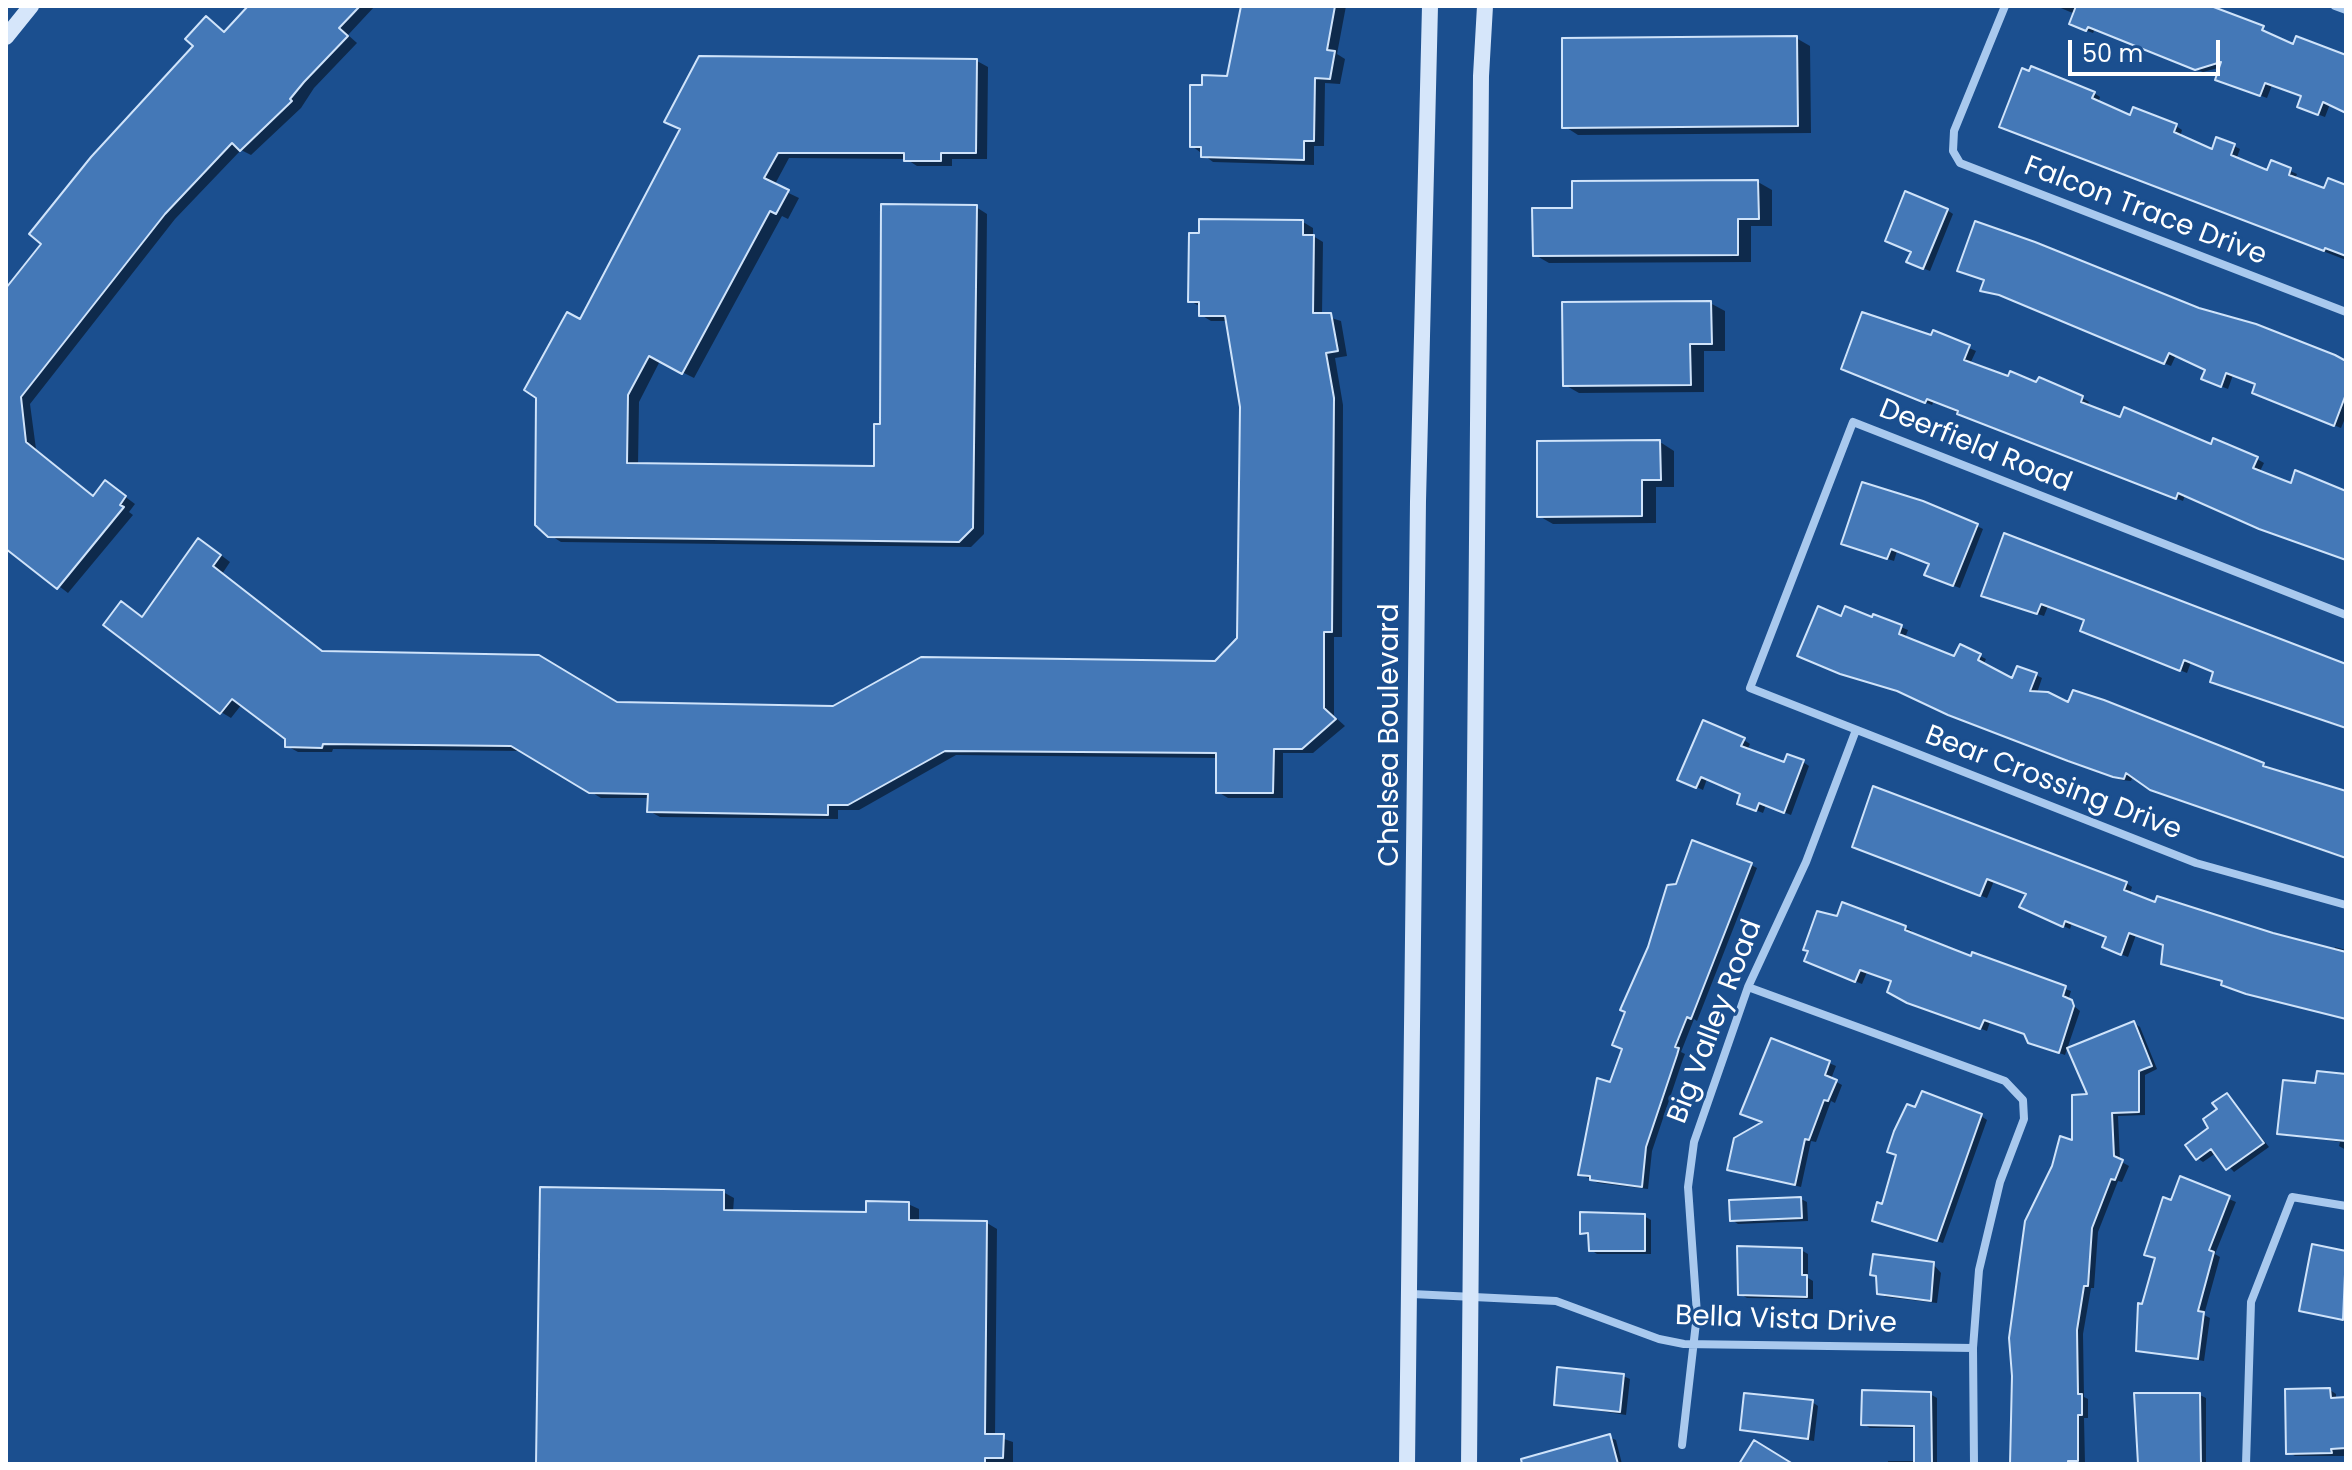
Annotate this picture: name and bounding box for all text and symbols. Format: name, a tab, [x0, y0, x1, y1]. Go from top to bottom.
scale bar	[2072, 24, 2224, 74]
text: 50 m	[2082, 37, 2143, 70]
street label: Falcon Trace Drive	[2019, 150, 2271, 274]
street label: Deerfield Road	[1874, 393, 2076, 501]
street label: Chelsea Boulevard	[1374, 603, 1408, 867]
street label: Bear Crossing Drive	[1920, 720, 2186, 848]
street label: Big Valley Road	[1662, 915, 1770, 1129]
street label: Bella Vista Drive	[1675, 1300, 1897, 1342]

